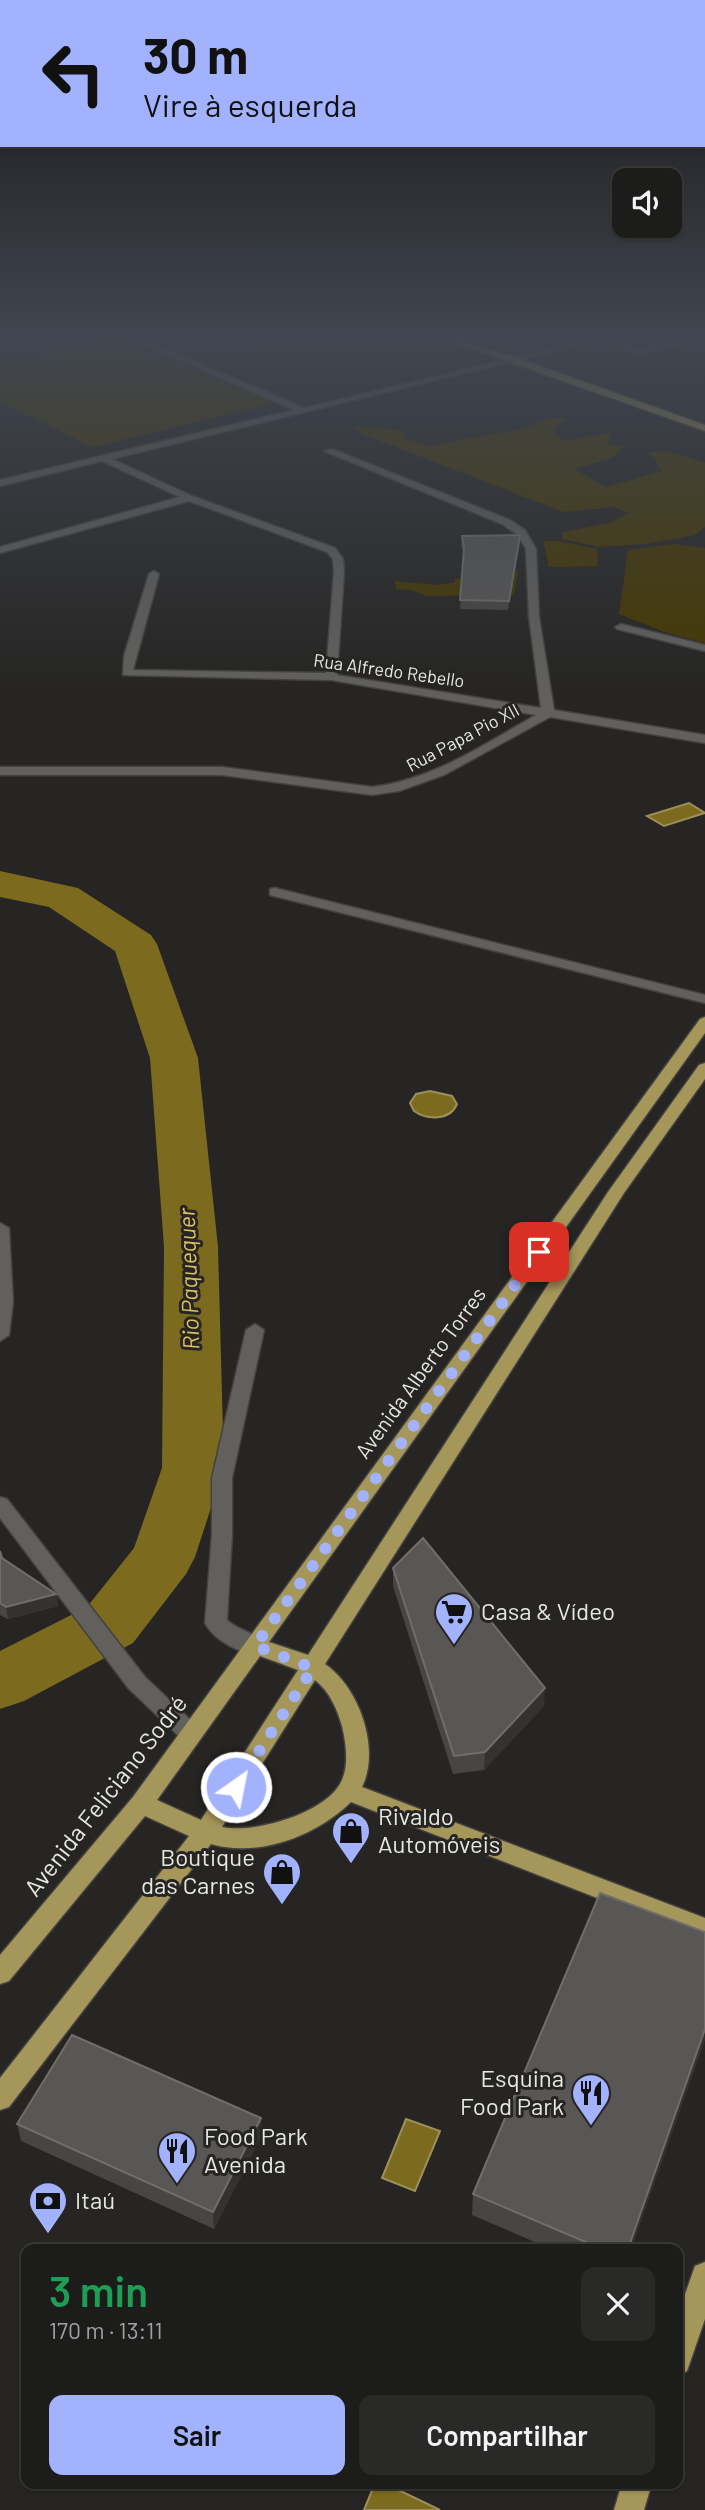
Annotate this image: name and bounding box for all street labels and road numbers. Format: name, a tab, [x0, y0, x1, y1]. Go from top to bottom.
street label: Rua Alfredo Rebello	[312, 649, 466, 691]
street label: Rua Papa Pio XII	[402, 698, 523, 776]
street label: Avenida Alberto Torres	[349, 1282, 490, 1463]
street label: Avenida Feliciano Sodré	[17, 1689, 192, 1901]

